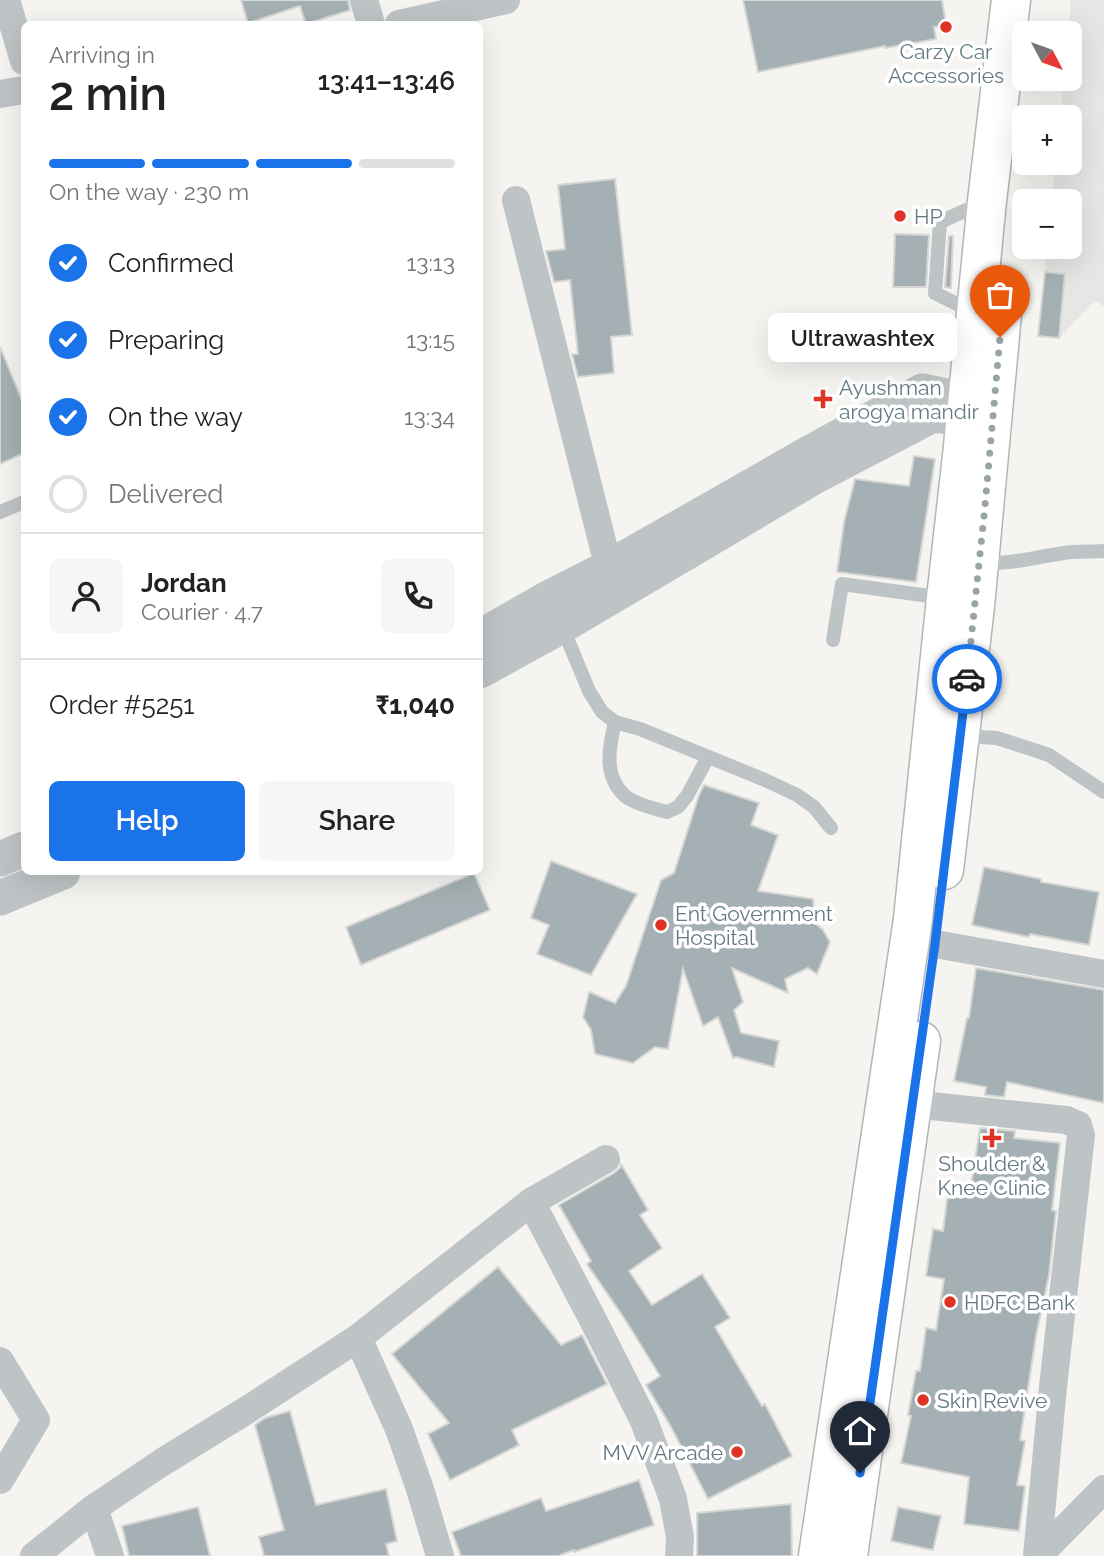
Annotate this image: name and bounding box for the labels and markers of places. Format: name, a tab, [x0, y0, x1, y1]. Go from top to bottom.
marker: Carzy Car Accessories	[938, 19, 954, 35]
place label: Carzy Car Accessories	[888, 39, 1004, 88]
place label: HP	[914, 204, 943, 229]
marker: HP	[892, 208, 908, 224]
pin	[970, 265, 1030, 337]
callout: Ultrawashtex	[769, 312, 958, 362]
place label: Ayushman arogya mandir	[839, 375, 979, 424]
marker: Ayushman arogya mandir	[813, 389, 833, 409]
place label: Ent Government Hospital	[675, 901, 833, 950]
marker: Ent Government Hospital	[653, 917, 669, 933]
marker: Shoulder & Knee Clinic	[982, 1128, 1002, 1148]
place label: Shoulder & Knee Clinic	[938, 1151, 1046, 1200]
place label: HDFC Bank	[964, 1290, 1075, 1315]
marker: HDFC Bank	[942, 1294, 958, 1310]
place label: Skin Revive	[937, 1388, 1047, 1413]
marker: Skin Revive	[915, 1392, 931, 1408]
pin	[830, 1401, 890, 1473]
place label: MVV Arcade	[602, 1440, 723, 1465]
marker: MVV Arcade	[729, 1444, 745, 1460]

